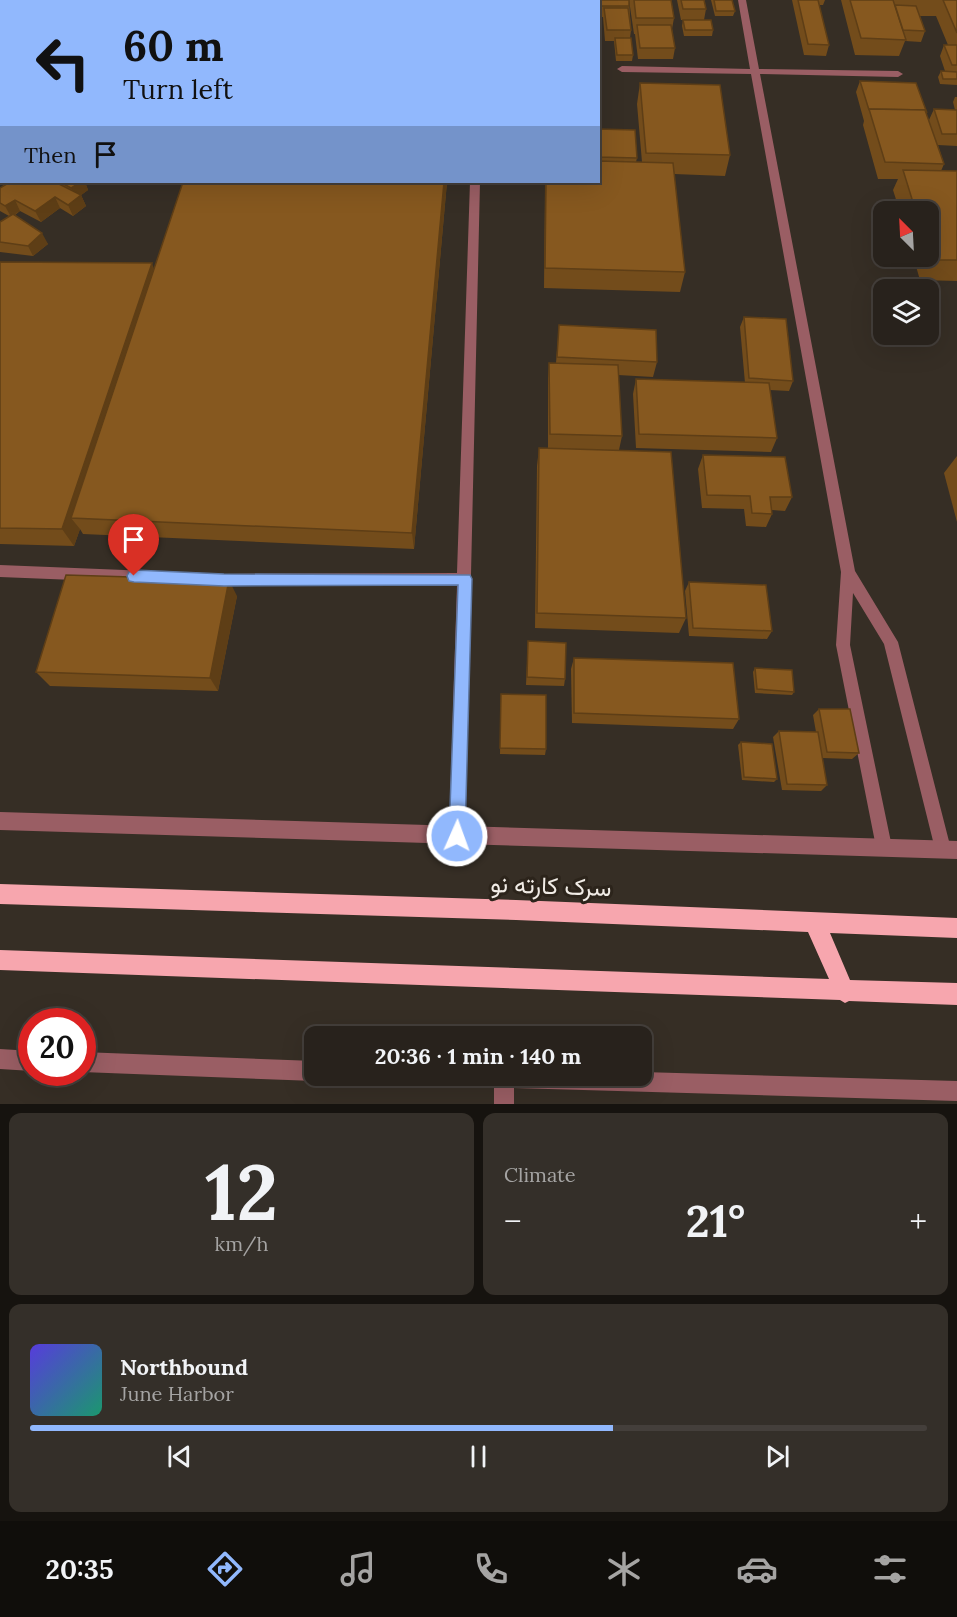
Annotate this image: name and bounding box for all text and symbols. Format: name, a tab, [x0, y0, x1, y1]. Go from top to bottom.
text: 60 m	[123, 19, 224, 73]
icon: left	[24, 24, 102, 102]
text: Turn left	[123, 72, 233, 106]
icon: arrive	[89, 138, 122, 171]
text: Then	[24, 141, 77, 169]
north arrow	[873, 201, 939, 267]
map controls	[873, 201, 939, 345]
button: layers	[873, 279, 939, 345]
pin	[108, 514, 159, 576]
icon: arrive	[117, 523, 150, 556]
position arrow	[425, 804, 489, 868]
street label: سرک کارته نو	[490, 868, 612, 903]
speed limit sign: 20	[18, 1008, 96, 1086]
text: 20:36 · 1 min · 140 m	[375, 1042, 581, 1070]
text: 12	[205, 1142, 278, 1241]
text: Climate	[504, 1162, 576, 1187]
text: 21°	[686, 1192, 745, 1249]
text: −	[504, 1200, 522, 1242]
text: +	[909, 1200, 927, 1242]
text: km/h	[214, 1231, 269, 1256]
text: Northbound	[120, 1353, 248, 1381]
text: June Harbor	[120, 1381, 234, 1406]
icon: previous	[163, 1440, 196, 1473]
icon: pause	[462, 1440, 495, 1473]
icon: next	[761, 1440, 794, 1473]
icon: directions	[204, 1548, 246, 1590]
icon: music	[337, 1548, 379, 1590]
icon: phone	[470, 1548, 512, 1590]
icon: climate	[603, 1548, 645, 1590]
icon: car	[736, 1548, 778, 1590]
icon: filters	[869, 1548, 911, 1590]
text: 20:35	[45, 1552, 114, 1586]

